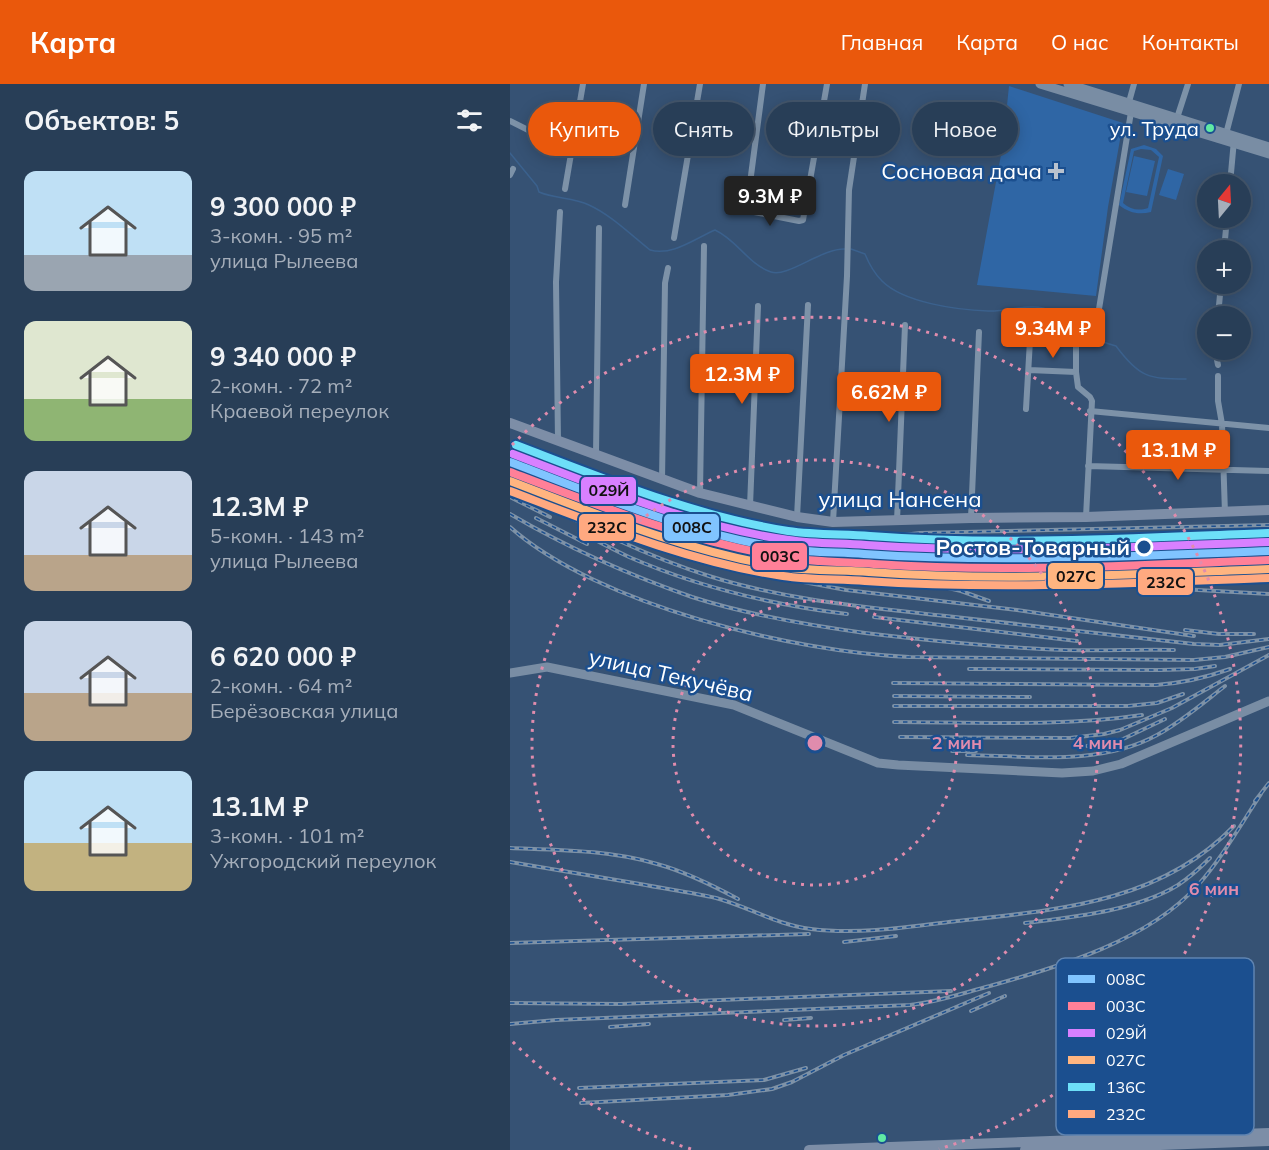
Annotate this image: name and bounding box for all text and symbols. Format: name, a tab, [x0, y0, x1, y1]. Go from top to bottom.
text: Карта	[30, 25, 116, 60]
text: Главная	[841, 29, 923, 55]
text: Карта	[956, 29, 1018, 55]
text: О нас	[1051, 29, 1109, 55]
text: Контакты	[1142, 29, 1239, 55]
chip: Купить	[528, 102, 641, 156]
chip: Снять	[653, 102, 754, 156]
chip: Фильтры	[766, 102, 900, 156]
chip: Новое	[912, 102, 1018, 156]
text: Объектов: 5	[24, 104, 179, 137]
icon: filters	[453, 104, 486, 137]
place label: ул. Труда	[1110, 116, 1199, 141]
marker: ул. Труда	[1204, 122, 1216, 134]
place label: Сосновая дача	[881, 157, 1042, 185]
marker: Сосновая дача	[1047, 162, 1065, 180]
north arrow	[1197, 174, 1251, 228]
map controls	[1197, 174, 1251, 360]
pin: 9.3M ₽	[721, 176, 819, 227]
text: 9.3M ₽	[738, 183, 802, 208]
text: 9 300 000 ₽	[210, 190, 356, 223]
icon: home	[72, 195, 144, 267]
text: 3-комн. · 95 m²	[210, 223, 352, 248]
button: +	[1197, 240, 1251, 294]
text: улица Рылеева	[210, 248, 358, 273]
button: −	[1197, 306, 1251, 360]
pin: 9.34M ₽	[998, 308, 1108, 359]
text: 9.34M ₽	[1015, 315, 1091, 340]
text: 9 340 000 ₽	[210, 340, 356, 373]
icon: home	[72, 345, 144, 417]
pin: 12.3M ₽	[687, 354, 797, 405]
text: 12.3M ₽	[704, 361, 780, 386]
pin: 6.62M ₽	[834, 372, 944, 423]
text: 2-комн. · 72 m²	[210, 373, 352, 398]
text: 6.62M ₽	[851, 379, 927, 404]
text: Краевой переулок	[210, 398, 389, 423]
pin: 13.1M ₽	[1123, 430, 1233, 481]
text: 13.1M ₽	[1140, 437, 1216, 462]
line badge: 029Й	[580, 476, 637, 505]
text: 029Й	[589, 480, 629, 500]
street label: улица Нансена	[818, 485, 982, 513]
text: 12.3M ₽	[210, 490, 309, 523]
icon: home	[72, 495, 144, 567]
line badge: 232C	[578, 513, 635, 542]
line badge: 008С	[663, 513, 720, 542]
text: 232C	[587, 517, 627, 537]
text: 008С	[672, 517, 712, 537]
text: 5-комн. · 143 m²	[210, 523, 364, 548]
place label: Ростов-Товарный	[935, 533, 1130, 561]
marker: Ростов-Товарный	[1135, 538, 1153, 556]
line badge: 003С	[751, 542, 808, 571]
text: 003С	[760, 546, 800, 566]
text: улица Рылеева	[210, 548, 358, 573]
line badge: 027С	[1047, 562, 1104, 590]
text: 027С	[1056, 566, 1096, 586]
line badge: 232C	[1137, 568, 1194, 596]
text: 232C	[1146, 572, 1186, 592]
text: 6 620 000 ₽	[210, 640, 356, 673]
street label: улица Текучёва	[586, 643, 756, 707]
icon: home	[72, 645, 144, 717]
text: 2-комн. · 64 m²	[210, 673, 352, 698]
text: Берёзовская улица	[210, 698, 398, 723]
text: 2 мин	[932, 731, 982, 754]
text: 4 мин	[1073, 731, 1123, 754]
centre of rings	[805, 733, 825, 753]
text: 13.1M ₽	[210, 790, 309, 823]
icon: home	[72, 795, 144, 867]
text: 3-комн. · 101 m²	[210, 823, 364, 848]
text: Ужгородский переулок	[210, 848, 436, 873]
text: 6 мин	[1189, 877, 1239, 900]
legend	[1056, 958, 1254, 1135]
text: 008С	[1106, 969, 1146, 989]
text: 003С	[1106, 996, 1146, 1016]
text: 029Й	[1106, 1023, 1147, 1043]
text: 027С	[1106, 1050, 1146, 1070]
text: 136С	[1106, 1077, 1146, 1097]
text: 232C	[1106, 1104, 1146, 1124]
unlabelled marker	[876, 1132, 888, 1144]

